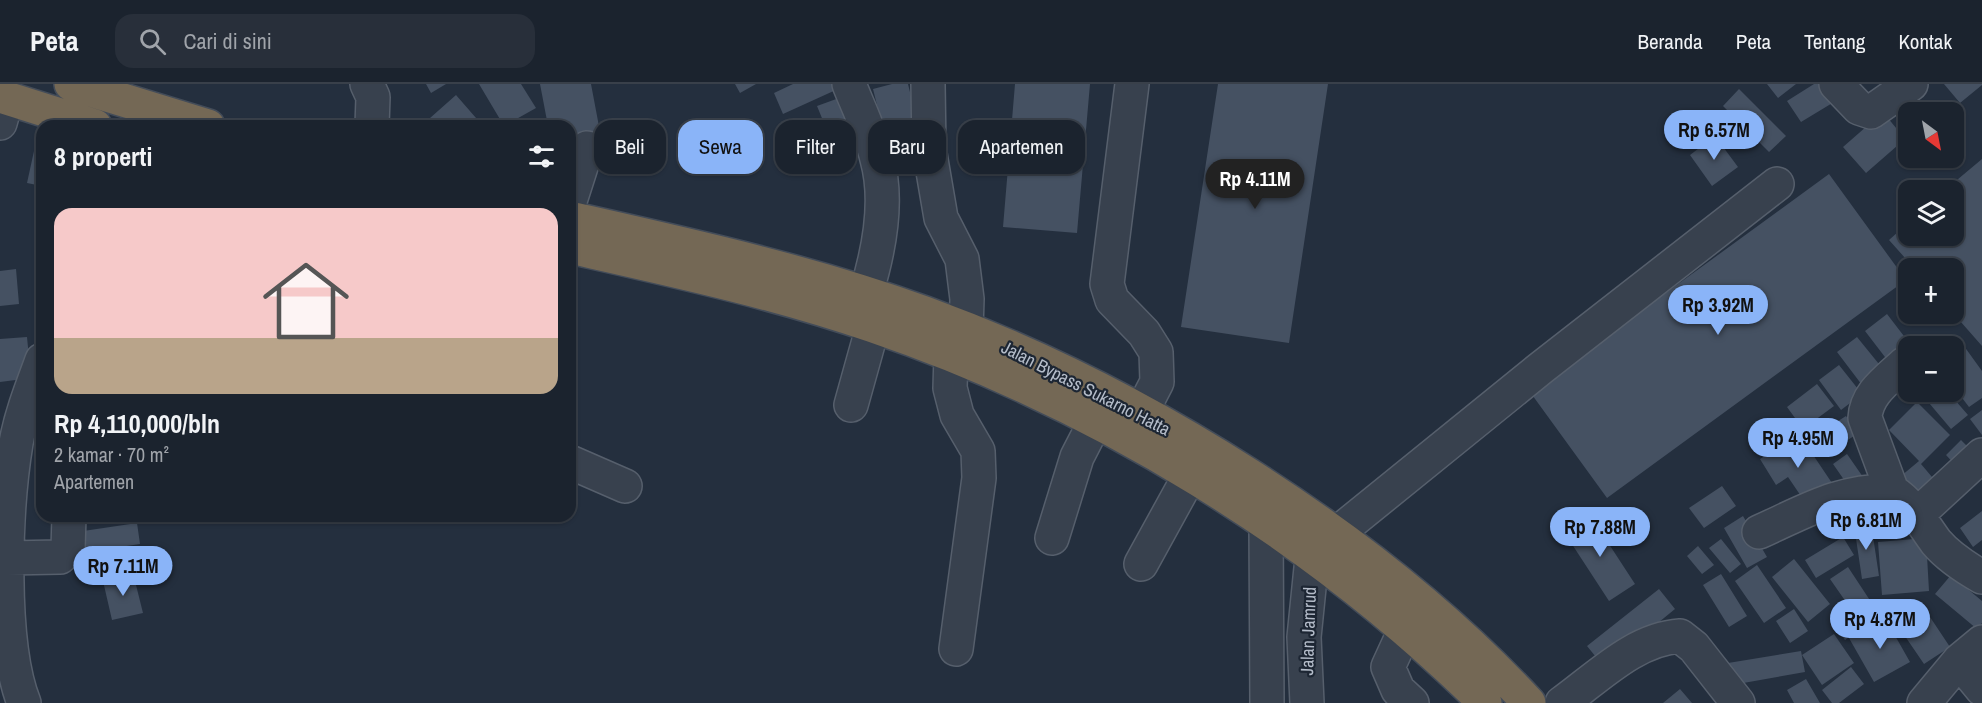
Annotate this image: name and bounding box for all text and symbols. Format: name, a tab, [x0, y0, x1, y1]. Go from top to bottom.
search box	[115, 14, 535, 68]
text: Peta	[30, 22, 79, 60]
icon: search	[136, 25, 169, 58]
text: Cari di sini	[184, 26, 272, 56]
text: Beranda	[1638, 27, 1703, 56]
text: Peta	[1736, 27, 1771, 56]
text: Tentang	[1804, 27, 1865, 56]
text: Kontak	[1898, 27, 1952, 56]
north arrow	[1898, 102, 1964, 168]
map controls	[1898, 102, 1964, 402]
pin: Rp 6.57M	[1652, 110, 1776, 161]
text: Rp 6.57M	[1678, 116, 1750, 143]
chip: Beli	[594, 120, 666, 174]
chip: Sewa	[678, 120, 763, 174]
chip: Filter	[775, 120, 856, 174]
chip: Baru	[868, 120, 946, 174]
chip: Apartemen	[958, 120, 1085, 174]
text: 8 properti	[54, 139, 152, 174]
icon: filters	[525, 140, 558, 173]
pin: Rp 4.11M	[1193, 159, 1317, 210]
text: Rp 4.11M	[1219, 165, 1291, 192]
button: layers	[1898, 180, 1964, 246]
icon: home	[252, 247, 360, 355]
button: +	[1898, 258, 1964, 324]
pin: Rp 3.92M	[1656, 285, 1780, 336]
text: Rp 3.92M	[1682, 291, 1754, 318]
street label: Jalan Bypass Sukarno Hatta	[997, 335, 1175, 441]
button: −	[1898, 336, 1964, 402]
text: Rp 4,110,000/bln	[54, 406, 220, 441]
pin: Rp 4.95M	[1736, 418, 1860, 469]
text: Rp 4.95M	[1762, 424, 1834, 451]
text: 2 kamar · 70 m²	[54, 441, 169, 468]
text: Apartemen	[54, 468, 134, 495]
pin: Rp 6.81M	[1804, 500, 1928, 551]
text: Rp 6.81M	[1830, 506, 1902, 533]
pin: Rp 7.88M	[1538, 507, 1662, 558]
text: Rp 7.88M	[1564, 513, 1636, 540]
pin: Rp 7.11M	[61, 546, 185, 597]
text: Rp 7.11M	[87, 552, 159, 579]
street label: Jalan Jamrud	[1294, 586, 1322, 676]
pin: Rp 4.87M	[1818, 599, 1942, 650]
text: Rp 4.87M	[1844, 605, 1916, 632]

